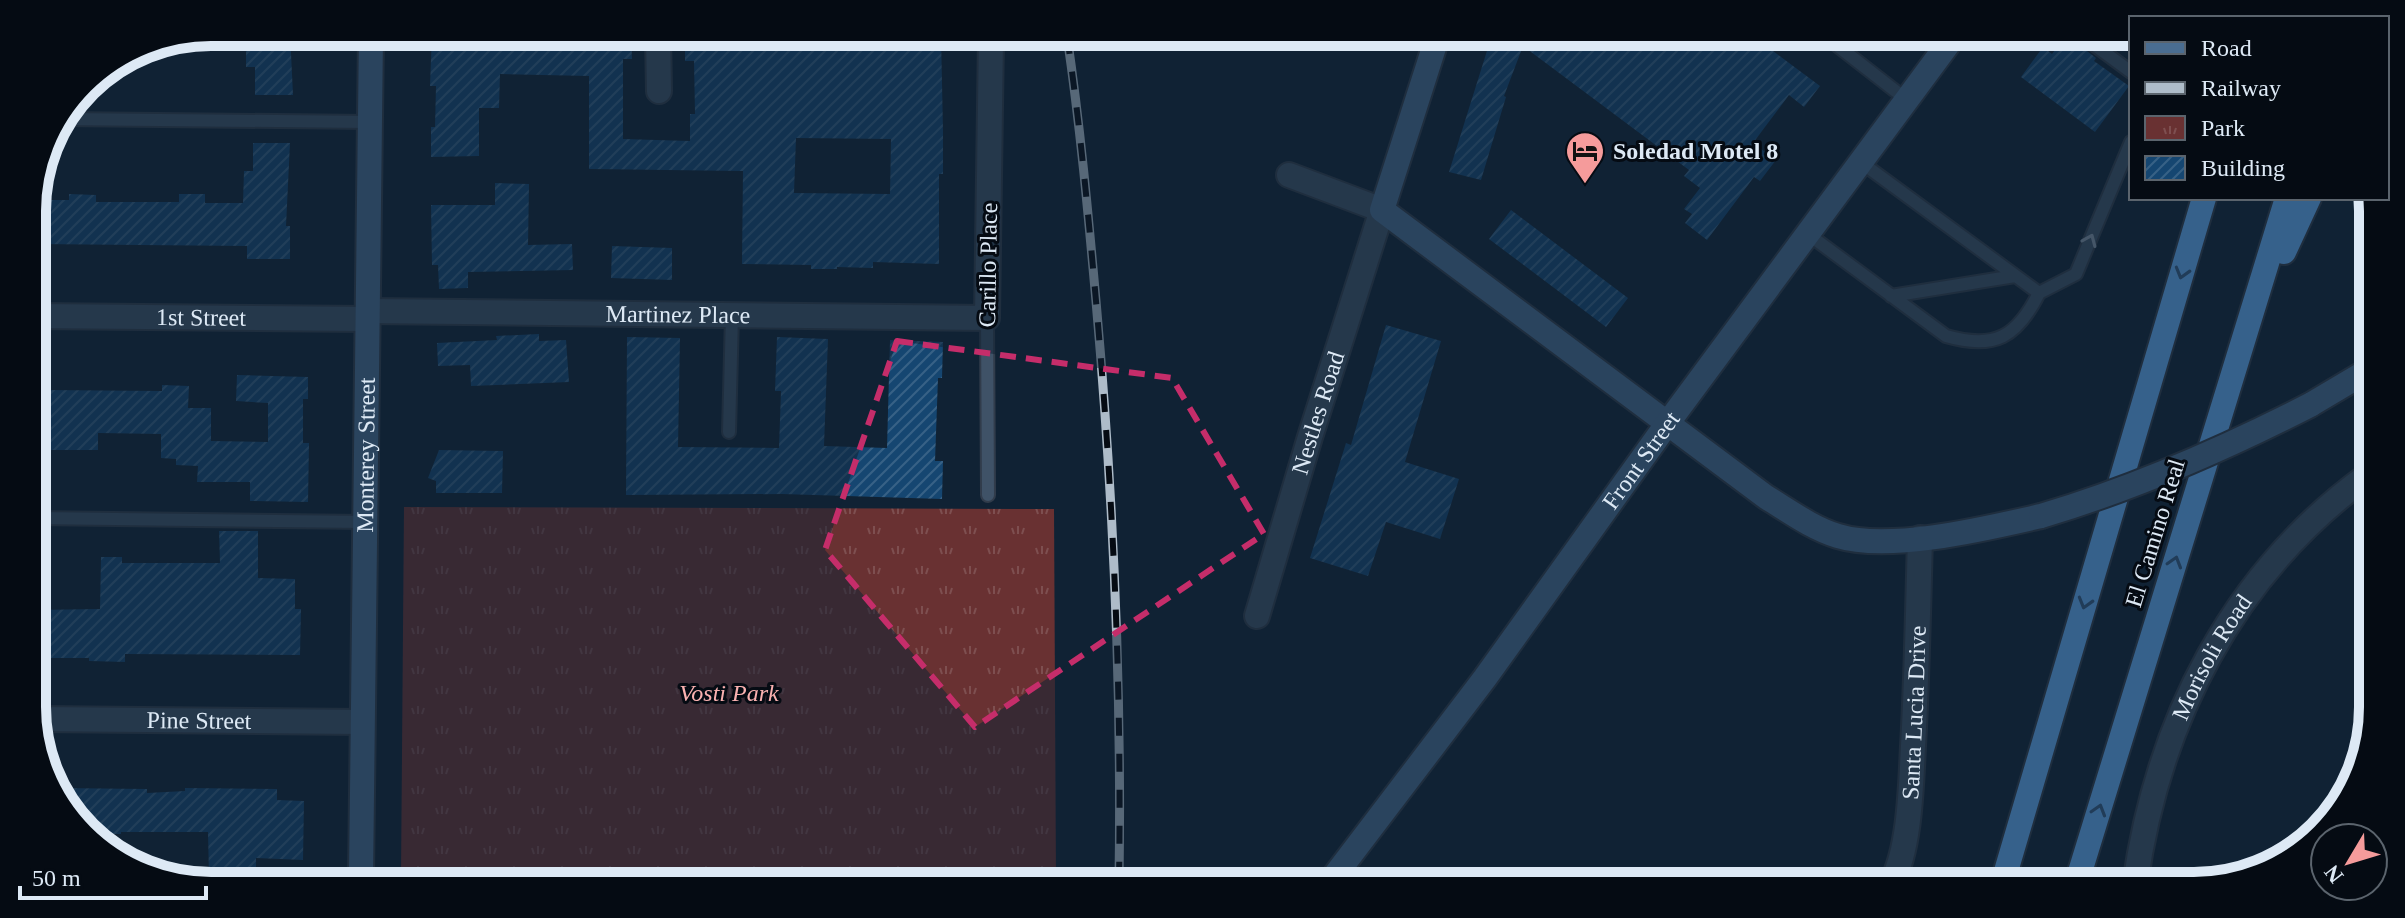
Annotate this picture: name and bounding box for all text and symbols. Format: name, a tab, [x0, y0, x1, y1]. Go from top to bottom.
legend	[2129, 16, 2389, 200]
text: Road	[2201, 35, 2252, 61]
text: Railway	[2201, 75, 2281, 101]
text: Park	[2201, 115, 2245, 141]
hotel icon: Soledad Motel 8	[1564, 130, 1606, 185]
place label: Soledad Motel 8	[1613, 138, 1778, 164]
text: Building	[2201, 155, 2285, 181]
street label: Carillo Place	[974, 202, 1002, 328]
one-way arrow	[2080, 234, 2097, 248]
one-way arrow	[2175, 265, 2191, 279]
street label: Martinez Place	[606, 301, 750, 328]
street label: 1st Street	[156, 304, 246, 331]
street label: Nestles Road	[1287, 348, 1349, 477]
street label: Monterey Street	[352, 377, 380, 533]
street label: Front Street	[1597, 406, 1685, 514]
street label: El Camino Real	[2120, 456, 2190, 610]
one-way arrow	[2166, 556, 2182, 569]
street label: Morisoli Road	[2167, 590, 2257, 724]
one-way arrow	[2078, 595, 2094, 609]
street label: Santa Lucia Drive	[1897, 625, 1931, 801]
park label: Vosti Park	[679, 680, 779, 706]
street label: Pine Street	[147, 707, 252, 734]
one-way arrow	[2090, 804, 2106, 818]
north arrow	[2309, 822, 2389, 902]
scale bar	[20, 850, 206, 900]
text: N	[2319, 860, 2348, 888]
text: 50 m	[32, 865, 81, 891]

